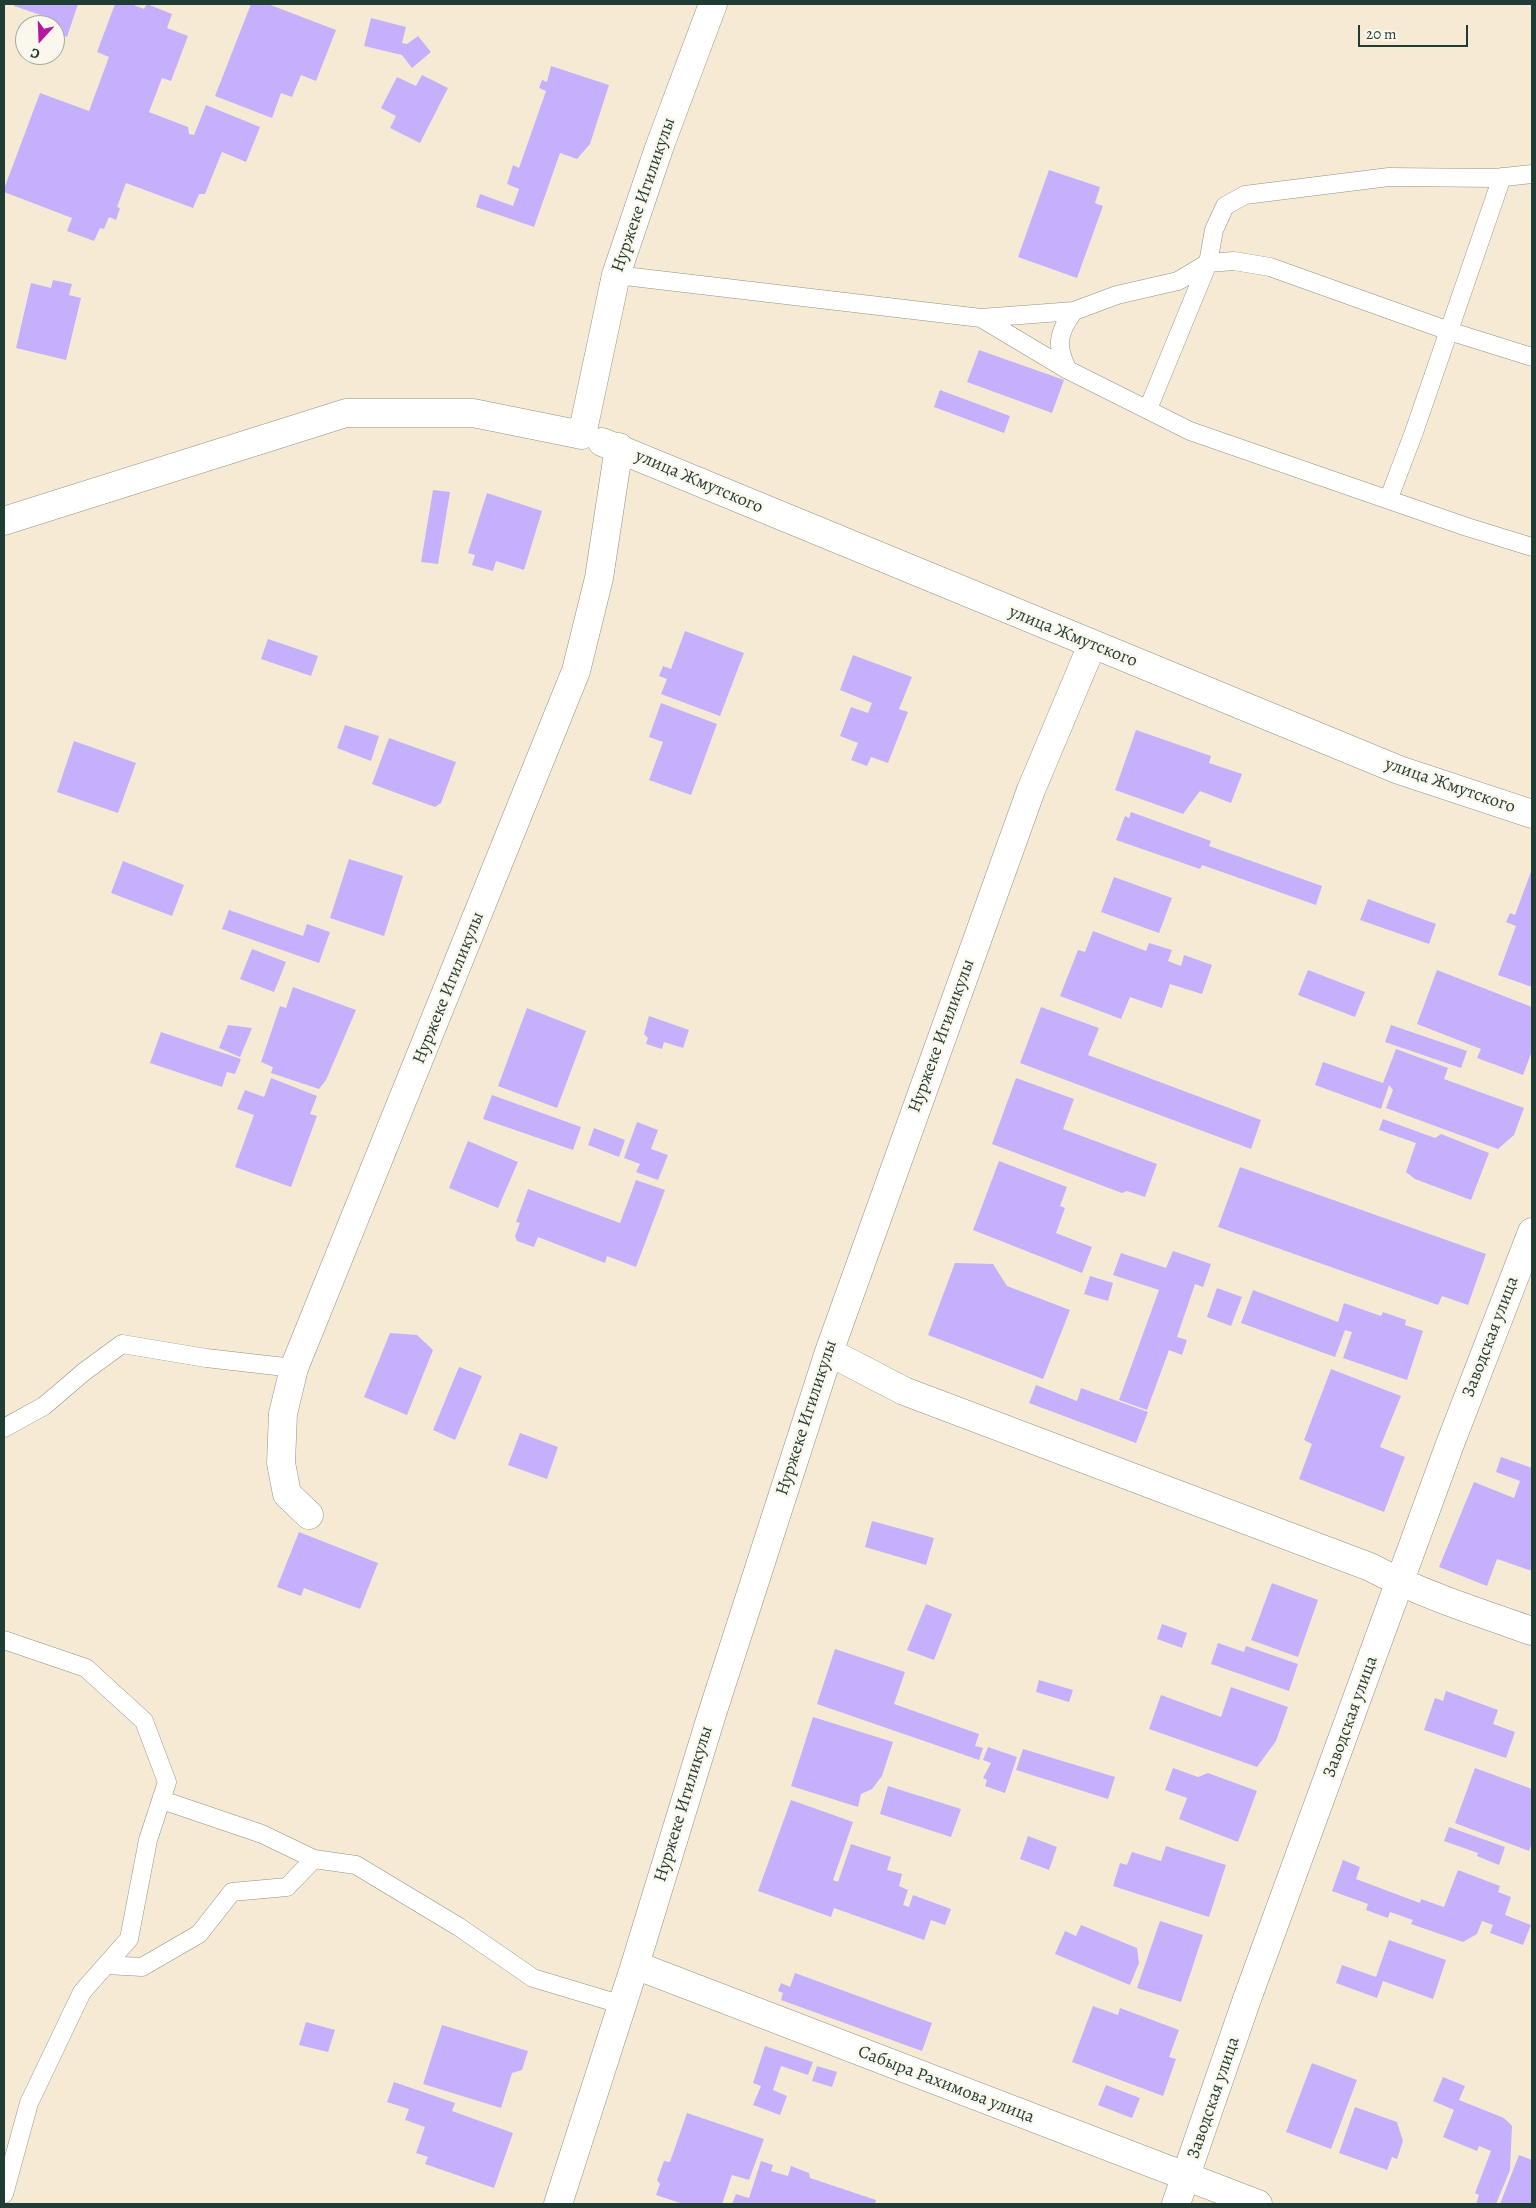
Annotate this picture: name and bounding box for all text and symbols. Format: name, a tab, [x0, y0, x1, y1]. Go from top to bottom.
north arrow	[15, 15, 65, 65]
scale bar	[1361, 15, 1471, 47]
text: 20 m	[1366, 24, 1397, 44]
text: С	[28, 43, 42, 64]
street label: Нуржеке Игиликулы	[607, 115, 681, 275]
street label: улица Жмутского	[632, 445, 766, 519]
street label: улица Жмутского	[1006, 601, 1140, 673]
street label: улица Жмутского	[1382, 754, 1518, 818]
street label: Нуржеке Игиликулы	[409, 909, 489, 1067]
street label: Нуржеке Игиликулы	[904, 956, 980, 1116]
street label: Заводская улица	[1458, 1274, 1524, 1400]
street label: Нуржеке Игиликулы	[772, 1338, 842, 1498]
street label: Заводская улица	[1319, 1653, 1383, 1781]
street label: Нуржеке Игиликулы	[650, 1723, 718, 1885]
street label: Заводская улица	[1183, 2034, 1245, 2162]
street label: Сабыра Рахимова улица	[855, 2041, 1037, 2129]

